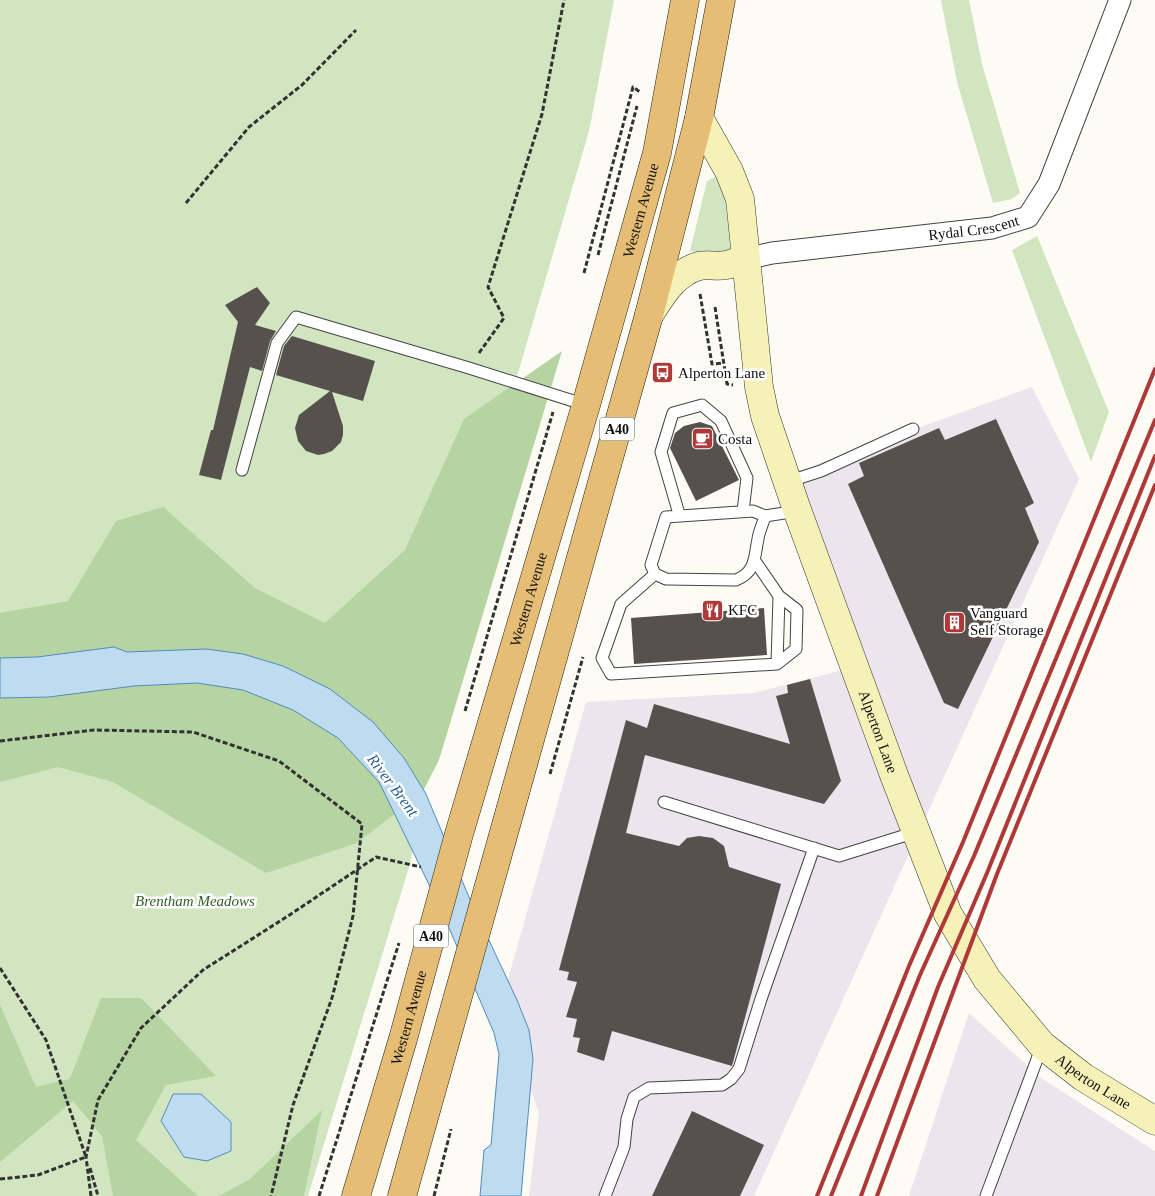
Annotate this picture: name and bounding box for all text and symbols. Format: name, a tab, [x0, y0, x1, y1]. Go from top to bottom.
street label: Western Avenue	[620, 161, 662, 259]
street label: Rydal Crescent	[928, 212, 1022, 243]
bus stop icon: Alperton Lane	[650, 361, 674, 385]
place label: Alperton Lane	[678, 365, 765, 381]
road number: A40	[600, 418, 634, 440]
cafe icon: Costa	[690, 427, 714, 451]
place label: Costa	[718, 431, 753, 447]
street label: Western Avenue	[507, 550, 550, 648]
restaurant icon: KFC	[700, 598, 724, 622]
place label: KFC	[728, 602, 757, 618]
place label: Vanguard Self Storage	[970, 605, 1044, 638]
building icon: Vanguard Self Storage	[942, 610, 966, 634]
street label: Alperton Lane	[856, 688, 901, 776]
water label: River Brent	[363, 750, 422, 820]
park label: Brentham Meadows	[135, 893, 255, 909]
road number: A40	[414, 924, 448, 948]
street label: Western Avenue	[388, 968, 429, 1067]
street label: Alperton Lane	[1052, 1051, 1134, 1113]

